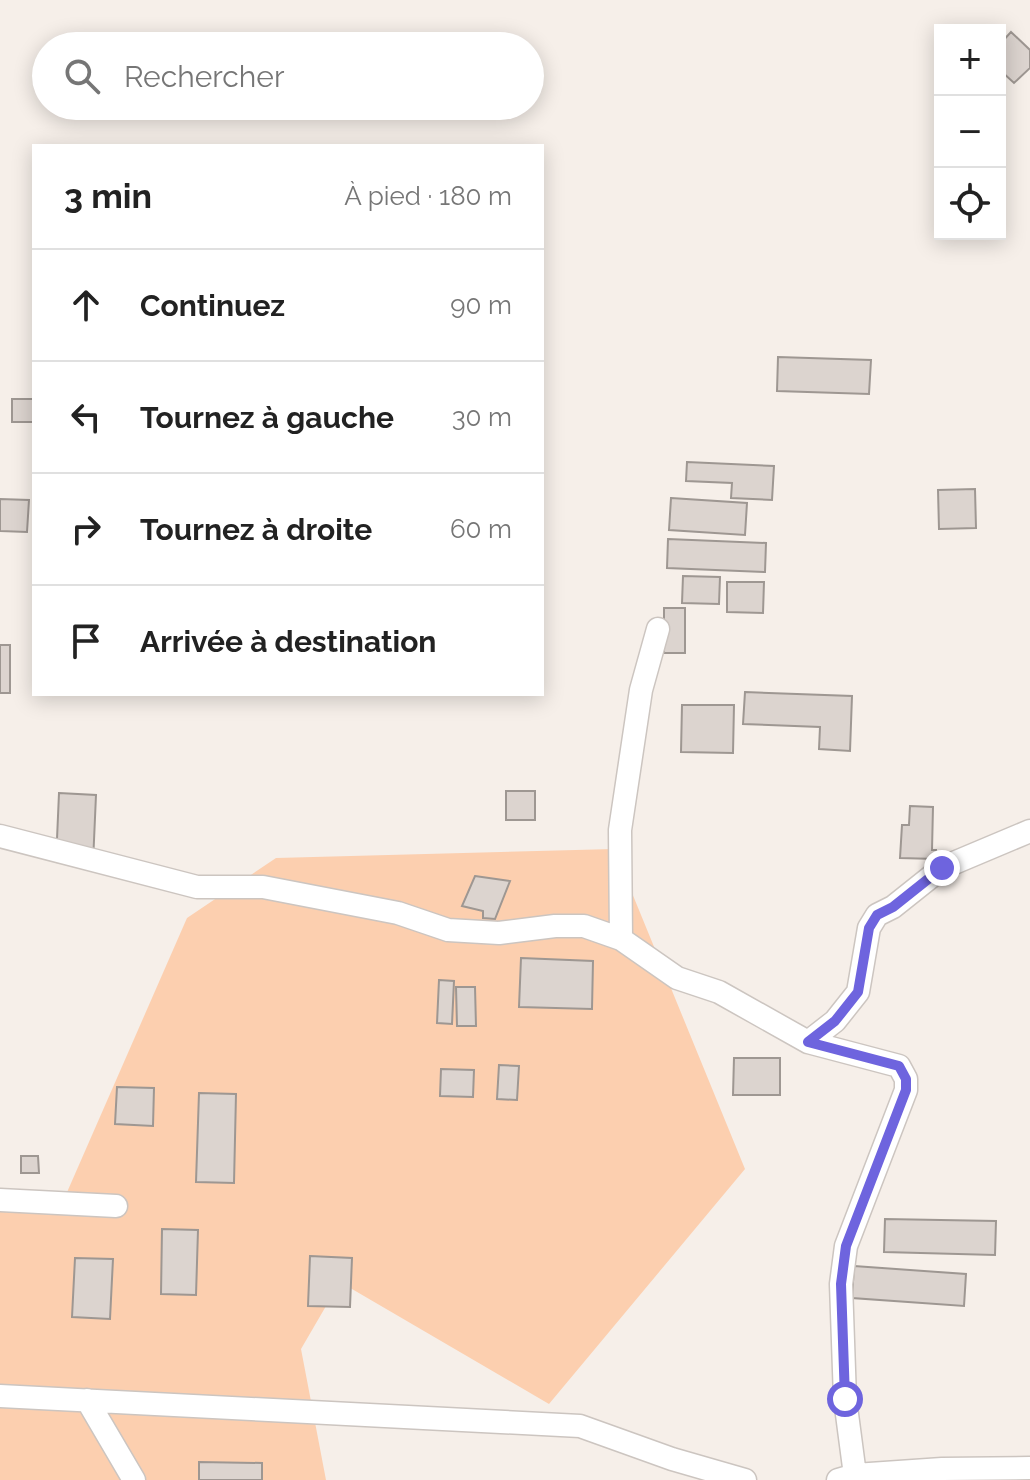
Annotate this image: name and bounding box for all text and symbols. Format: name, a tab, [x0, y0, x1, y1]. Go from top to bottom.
map controls	[934, 24, 1006, 240]
button: +	[934, 24, 1006, 96]
search box	[32, 32, 544, 120]
icon: search	[60, 54, 104, 98]
text: Rechercher	[124, 59, 284, 94]
button: −	[934, 96, 1006, 168]
button: locate	[934, 168, 1006, 240]
text: 3 min	[64, 176, 152, 216]
text: À pied · 180 m	[344, 181, 512, 211]
icon: ahead	[64, 283, 108, 327]
text: Continuez	[140, 288, 285, 323]
text: 90 m	[450, 290, 512, 320]
icon: left	[64, 395, 108, 439]
text: Tournez à gauche	[140, 400, 394, 435]
text: 30 m	[452, 402, 512, 432]
icon: right	[64, 507, 108, 551]
text: Tournez à droite	[140, 512, 372, 547]
text: 60 m	[450, 514, 512, 544]
icon: arrive	[64, 619, 108, 663]
text: Arrivée à destination	[140, 624, 436, 659]
route end	[924, 850, 960, 886]
route start	[827, 1381, 863, 1417]

